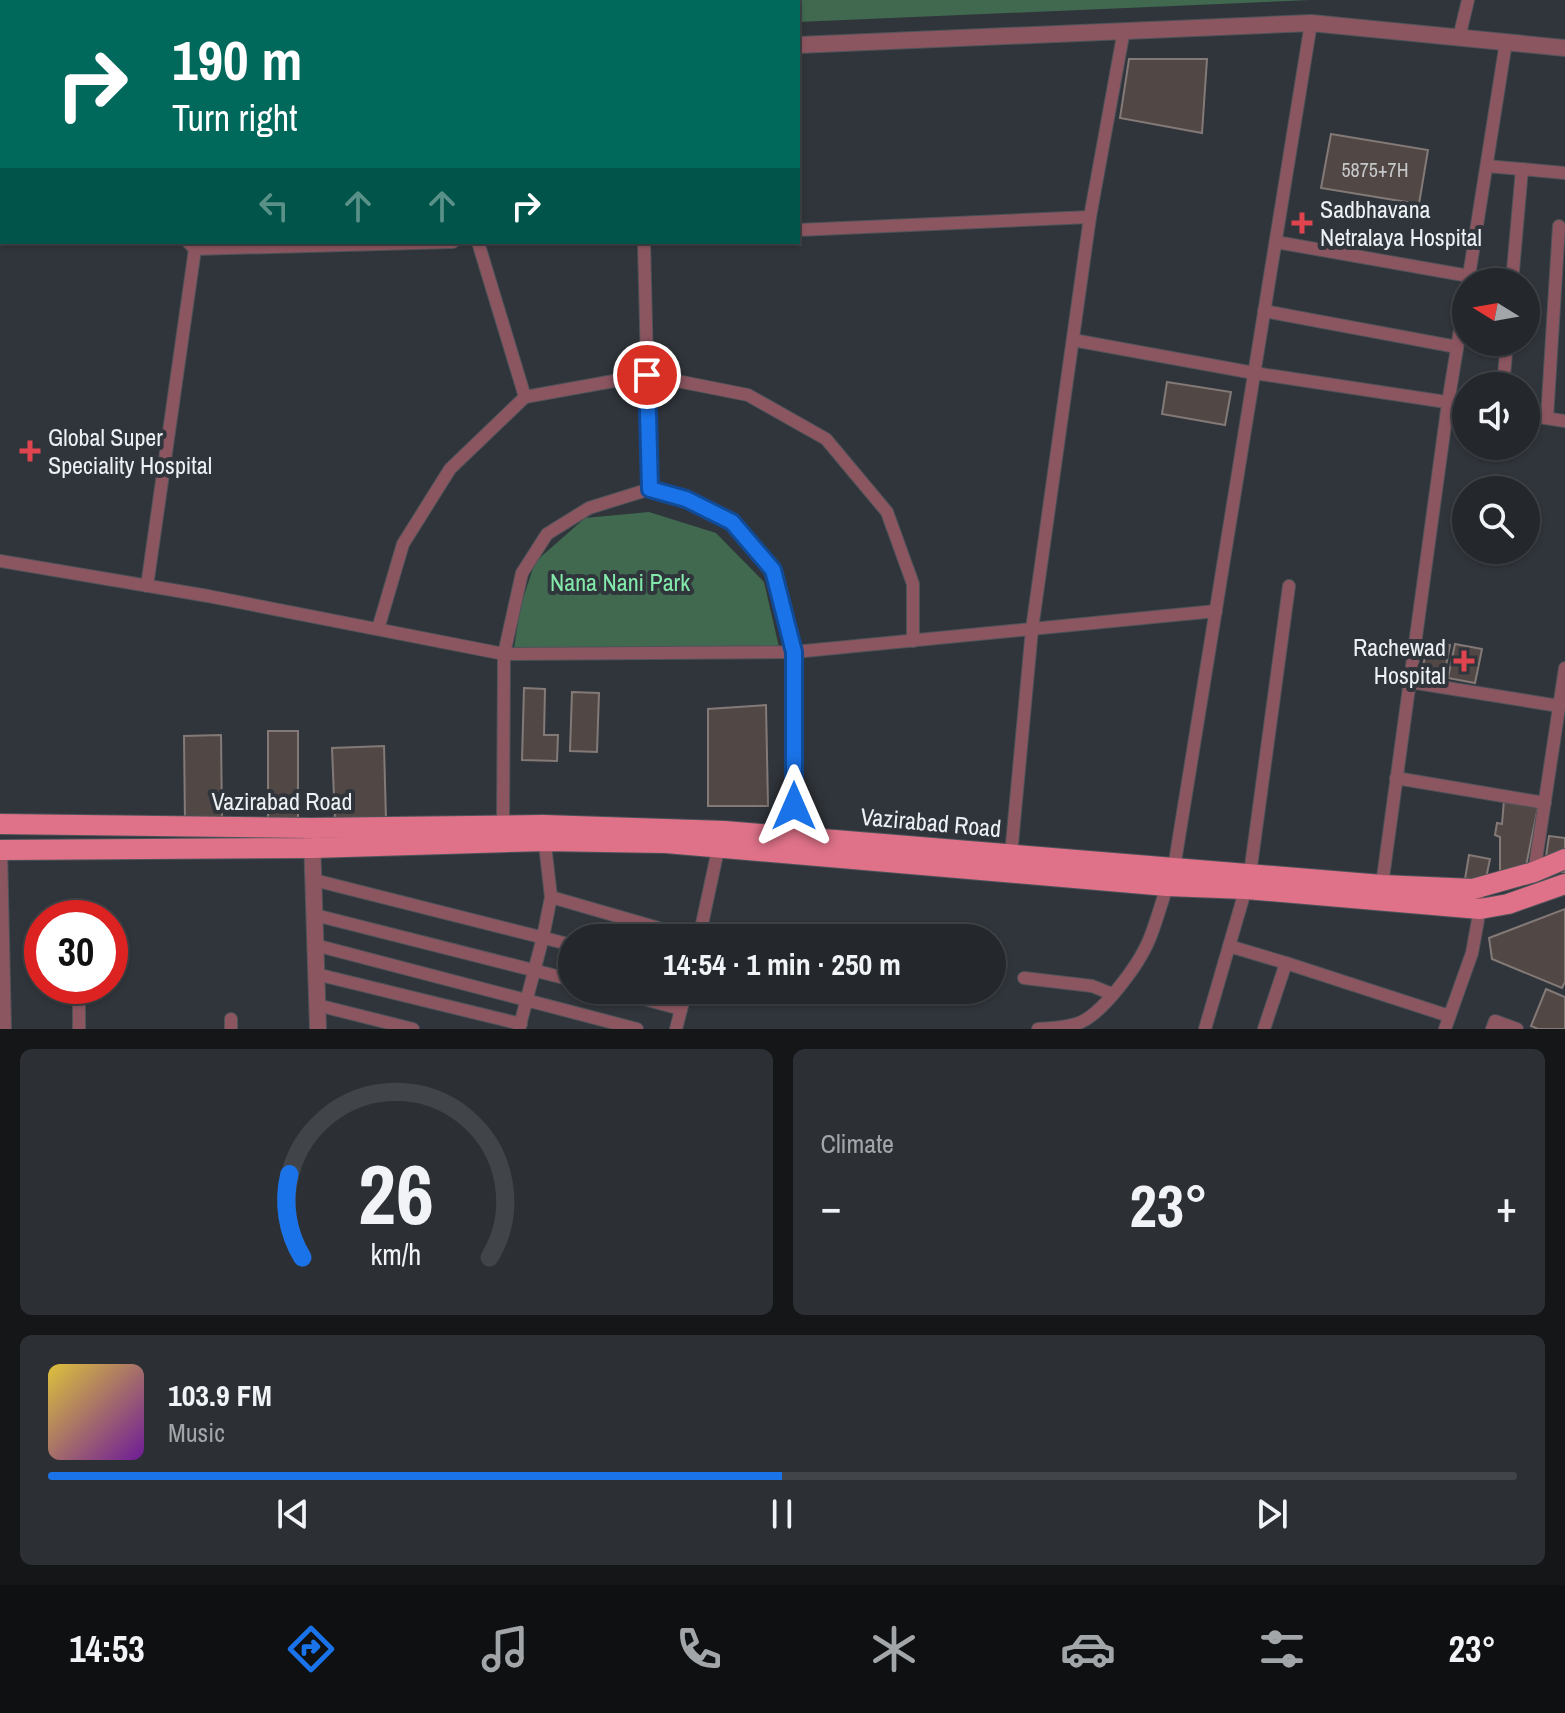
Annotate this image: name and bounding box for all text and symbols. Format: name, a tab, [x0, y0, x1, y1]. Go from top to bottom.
text: 190 m	[172, 22, 302, 97]
icon: right	[40, 32, 144, 136]
text: Turn right	[172, 94, 297, 142]
house number: 5875+7H	[1341, 156, 1409, 183]
icon: left	[252, 184, 296, 228]
icon: ahead	[336, 184, 380, 228]
icon: ahead	[420, 184, 464, 228]
icon: right	[504, 184, 548, 228]
place label: Sadbhavana Netralaya Hospital	[1320, 193, 1482, 253]
marker: Sadbhavana Netralaya Hospital	[1291, 212, 1313, 234]
north arrow	[1452, 268, 1540, 356]
map controls	[1452, 268, 1540, 564]
pin	[613, 341, 681, 409]
icon: arrive	[625, 353, 669, 397]
button: sound	[1452, 372, 1540, 460]
place label: Global Super Speciality Hospital	[48, 421, 212, 481]
marker: Global Super Speciality Hospital	[19, 440, 41, 462]
button: search	[1452, 476, 1540, 564]
park label: Nana Nani Park	[550, 566, 690, 598]
place label: Rachewad Hospital	[1353, 631, 1446, 691]
marker: Rachewad Hospital	[1453, 650, 1475, 672]
position arrow	[752, 764, 836, 848]
street label: Vazirabad Road	[212, 785, 352, 817]
street label: Vazirabad Road	[859, 800, 1003, 844]
speed limit sign: 30	[24, 900, 128, 1004]
text: 14:54 · 1 min · 250 m	[663, 944, 901, 984]
text: Climate	[821, 1126, 894, 1161]
text: 26	[358, 1138, 434, 1250]
text: 23°	[1129, 1165, 1208, 1246]
text: −	[821, 1176, 842, 1236]
text: +	[1496, 1176, 1517, 1236]
text: km/h	[371, 1235, 422, 1274]
text: 103.9 FM	[168, 1375, 272, 1415]
text: Music	[168, 1415, 225, 1450]
icon: previous	[271, 1492, 315, 1536]
icon: pause	[760, 1492, 804, 1536]
icon: next	[1250, 1492, 1294, 1536]
icon: directions	[283, 1621, 339, 1677]
icon: music	[477, 1621, 533, 1677]
icon: phone	[671, 1621, 727, 1677]
icon: climate	[866, 1621, 922, 1677]
icon: car	[1060, 1621, 1116, 1677]
icon: filters	[1254, 1621, 1310, 1677]
text: 14:53	[69, 1625, 145, 1673]
text: 23°	[1449, 1625, 1496, 1673]

